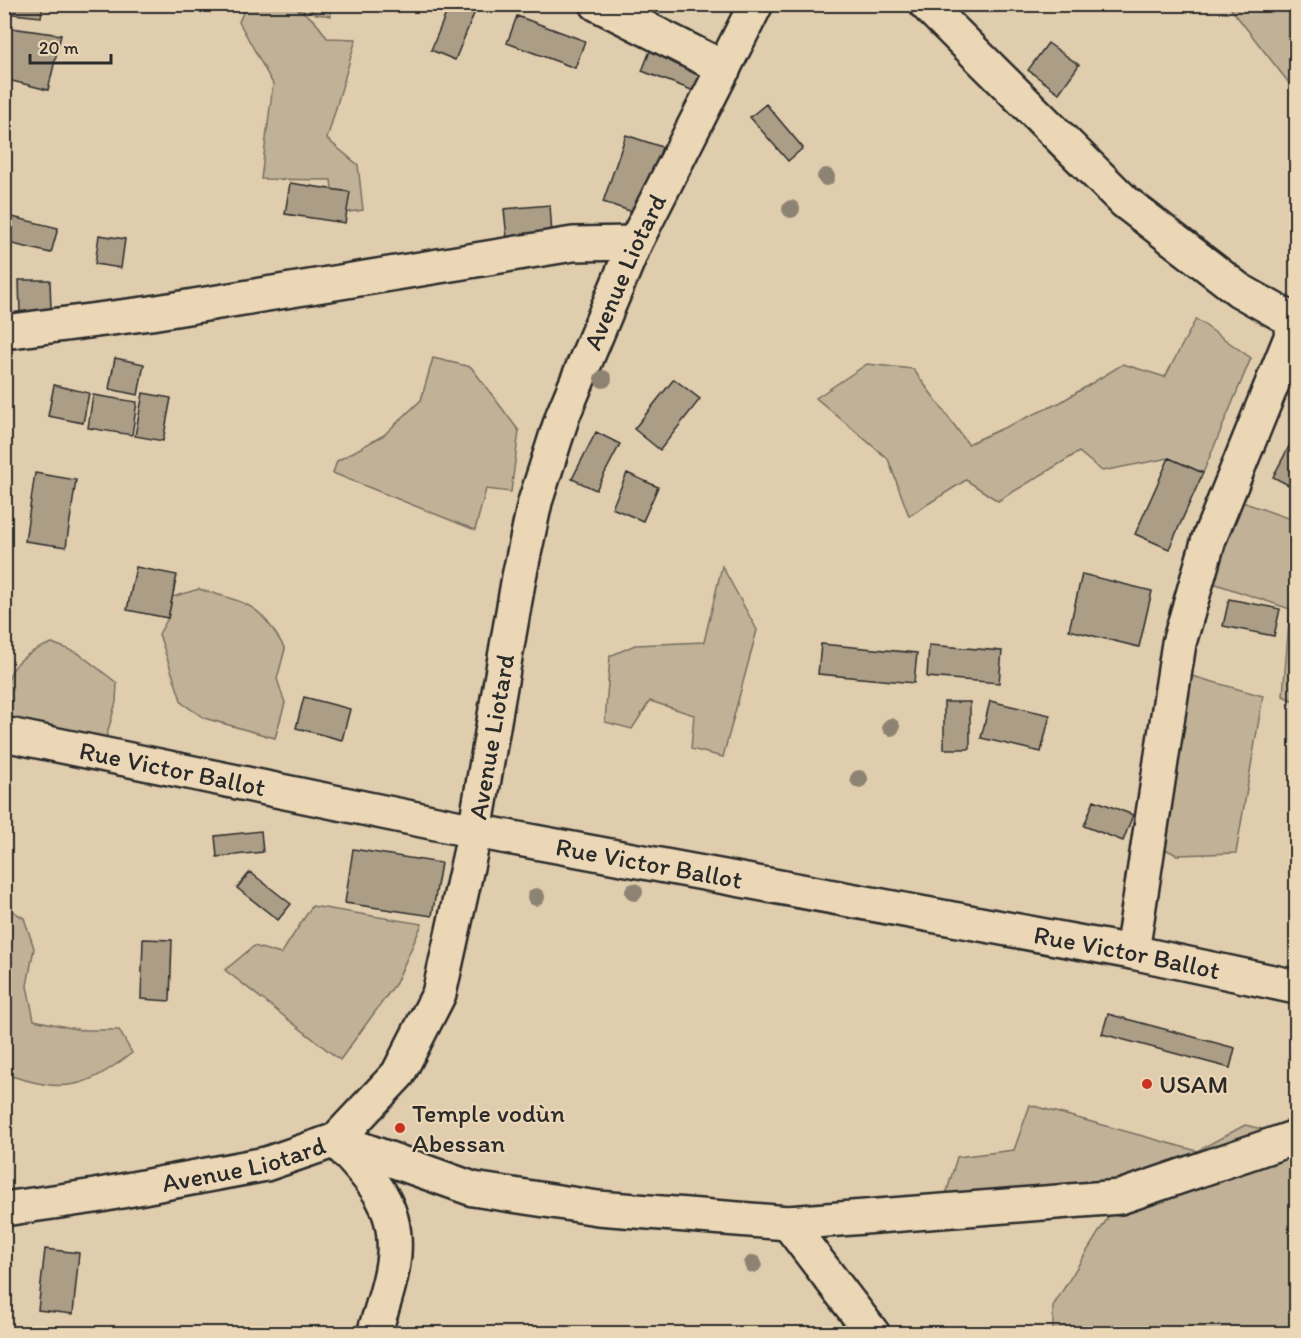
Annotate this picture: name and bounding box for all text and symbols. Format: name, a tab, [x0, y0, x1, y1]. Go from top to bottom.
scale bar	[30, 27, 111, 65]
text: 20 m	[39, 37, 79, 59]
street label: Avenue Liotard	[576, 188, 673, 355]
street label: Avenue Liotard	[461, 651, 521, 822]
street label: Rue Victor Ballot	[77, 734, 268, 803]
street label: Rue Victor Ballot	[553, 830, 745, 896]
street label: Rue Victor Ballot	[1031, 918, 1223, 986]
place label: USAM	[1159, 1068, 1228, 1100]
marker: USAM	[1140, 1077, 1154, 1091]
place label: Temple vodùn Abessan	[412, 1097, 565, 1159]
marker: Temple vodùn Abessan	[393, 1121, 407, 1135]
street label: Avenue Liotard	[159, 1129, 330, 1199]

